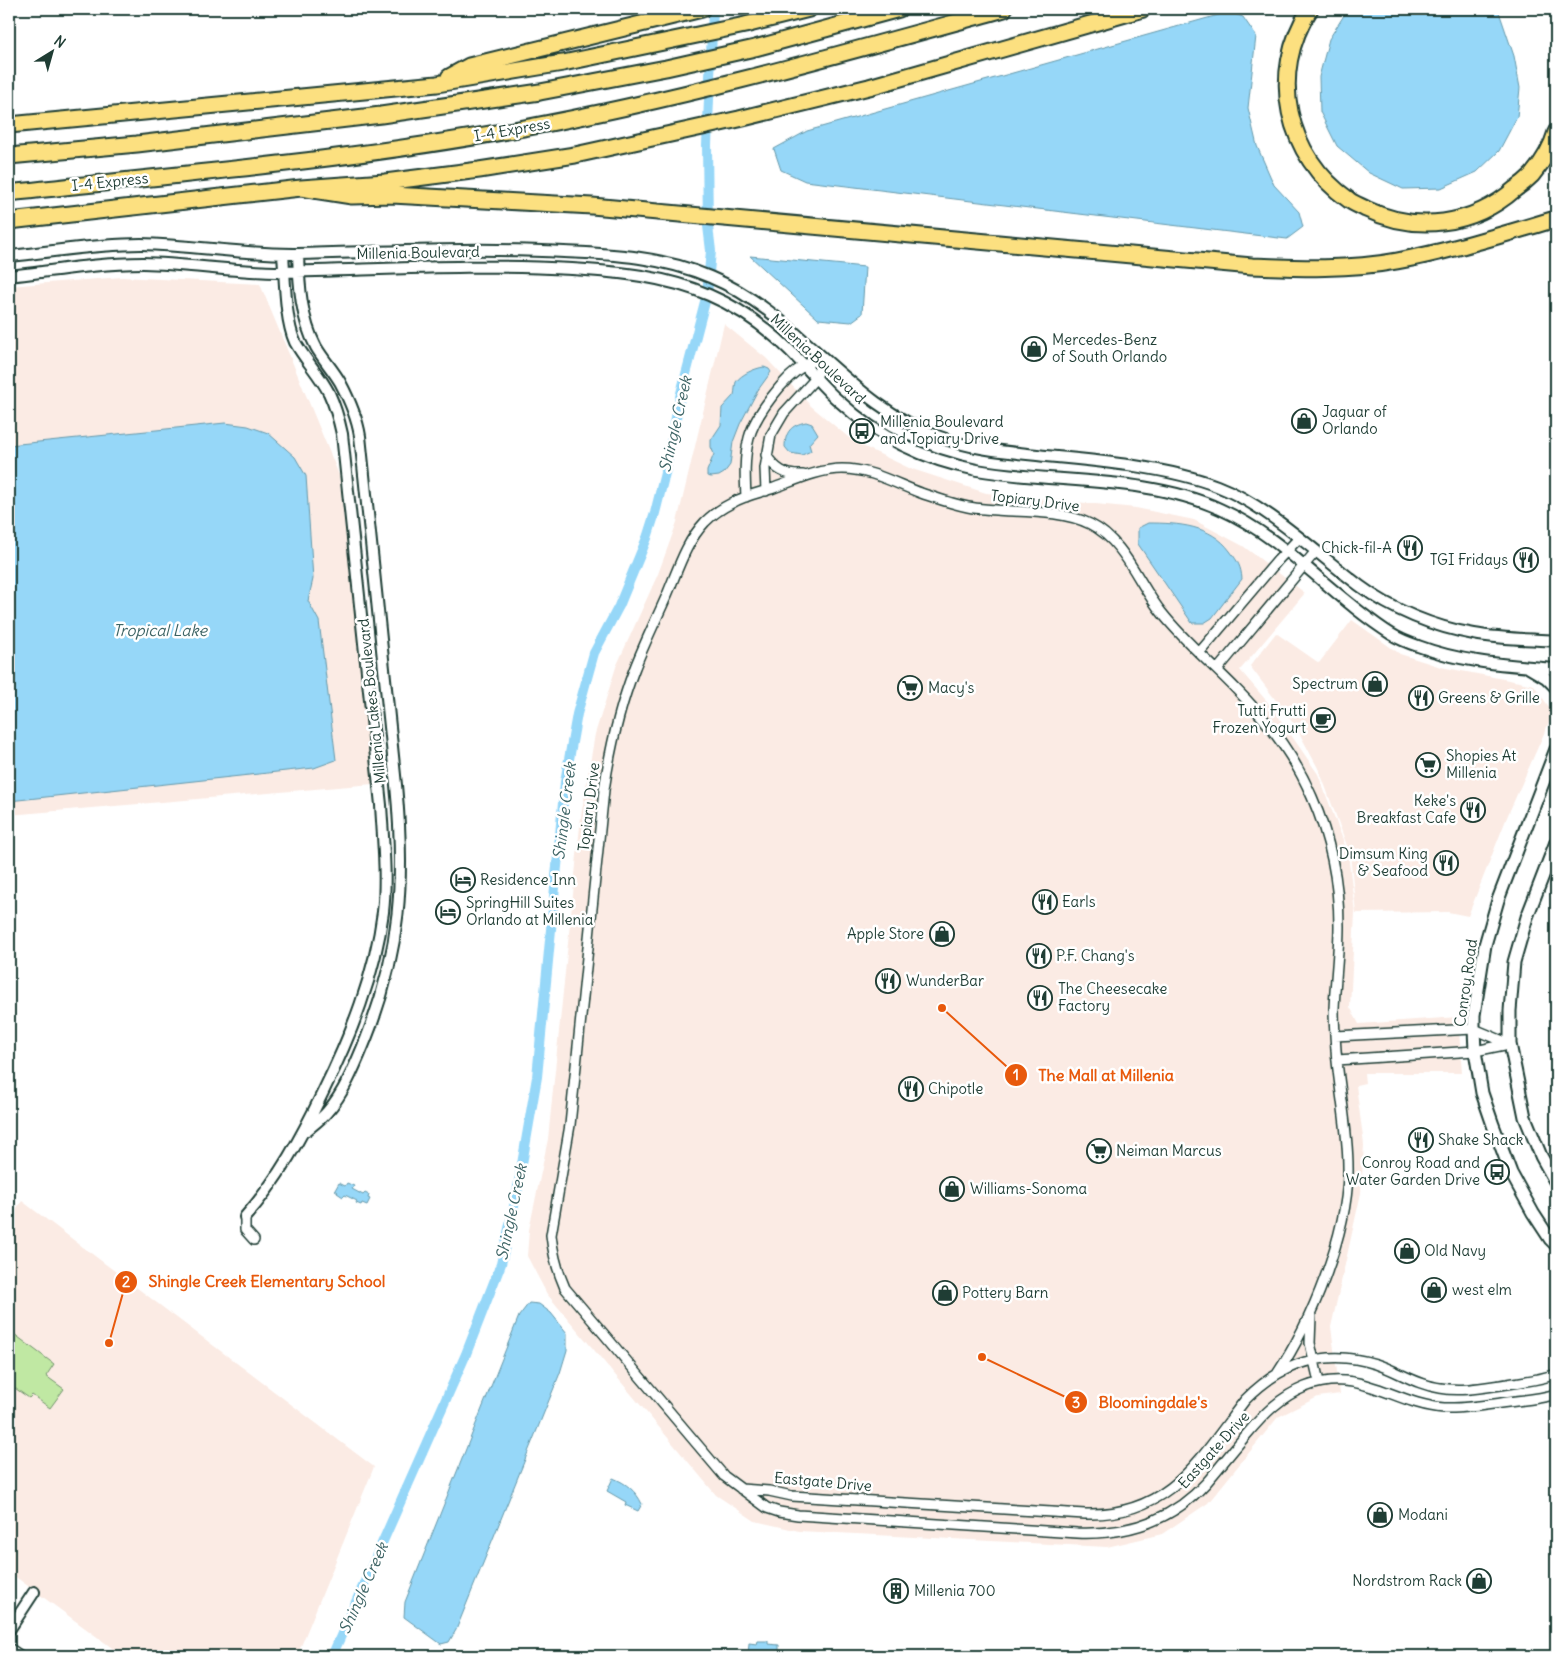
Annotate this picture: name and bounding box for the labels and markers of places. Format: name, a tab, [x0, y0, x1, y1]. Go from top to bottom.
place label: Mercedes-Benz of South Orlando	[1052, 330, 1167, 366]
shop icon: Mercedes-Benz of South Orlando	[1021, 336, 1047, 362]
place label: Jaguar of Orlando	[1322, 402, 1388, 438]
shop icon: Jaguar of Orlando	[1291, 408, 1317, 434]
place label: Millenia Boulevard and Topiary Drive	[880, 412, 1004, 448]
bus stop icon: Millenia Boulevard and Topiary Drive	[849, 418, 875, 444]
restaurant icon: Chick-fil-A	[1397, 535, 1423, 561]
place label: Chick-fil-A	[1321, 538, 1392, 557]
restaurant icon: TGI Fridays	[1513, 547, 1539, 573]
place label: TGI Fridays	[1430, 550, 1508, 569]
shop icon: Spectrum	[1362, 671, 1388, 697]
place label: Spectrum	[1292, 674, 1358, 693]
supermarket icon: Macy's	[897, 675, 923, 701]
place label: Macy's	[928, 678, 975, 697]
restaurant icon: Greens & Grille	[1408, 685, 1434, 711]
place label: Greens & Grille	[1438, 688, 1540, 707]
place label: Tutti Frutti Frozen Yogurt	[1213, 701, 1306, 737]
cafe icon: Tutti Frutti Frozen Yogurt	[1310, 707, 1336, 733]
place label: Shopies At Millenia	[1446, 746, 1516, 782]
supermarket icon: Shopies At Millenia	[1415, 752, 1441, 778]
place label: Keke's Breakfast Cafe	[1357, 791, 1456, 827]
restaurant icon: Keke's Breakfast Cafe	[1460, 797, 1486, 823]
place label: Dimsum King & Seafood	[1339, 844, 1428, 880]
restaurant icon: Dimsum King & Seafood	[1433, 850, 1459, 876]
hotel icon: Residence Inn	[450, 867, 476, 893]
place label: Residence Inn	[480, 870, 576, 889]
restaurant icon: Earls	[1032, 889, 1058, 915]
place label: Earls	[1062, 892, 1096, 911]
place label: SpringHill Suites Orlando at Millenia	[466, 893, 594, 929]
hotel icon: SpringHill Suites Orlando at Millenia	[435, 899, 461, 925]
shop icon: Apple Store	[929, 921, 955, 947]
place label: Apple Store	[847, 924, 924, 943]
restaurant icon: P.F. Chang's	[1026, 943, 1052, 969]
place label: P.F. Chang's	[1056, 946, 1135, 965]
restaurant icon: WunderBar	[875, 968, 901, 994]
place label: WunderBar	[906, 971, 984, 990]
place label: The Cheesecake Factory	[1058, 979, 1167, 1015]
restaurant icon: The Cheesecake Factory	[1027, 985, 1053, 1011]
callout: The Mall at Millenia	[1003, 1060, 1184, 1091]
restaurant icon: Chipotle	[898, 1076, 924, 1102]
place label: Chipotle	[928, 1079, 983, 1098]
restaurant icon: Shake Shack	[1408, 1127, 1434, 1153]
place label: Shake Shack	[1438, 1130, 1524, 1149]
supermarket icon: Neiman Marcus	[1086, 1138, 1112, 1164]
place label: Neiman Marcus	[1116, 1141, 1222, 1160]
place label: Conroy Road and Water Garden Drive	[1346, 1153, 1480, 1189]
bus stop icon: Conroy Road and Water Garden Drive	[1484, 1159, 1510, 1185]
shop icon: Williams-Sonoma	[939, 1176, 965, 1202]
place label: Williams-Sonoma	[970, 1179, 1088, 1198]
shop icon: Old Navy	[1394, 1238, 1420, 1264]
place label: Old Navy	[1424, 1241, 1486, 1260]
callout: Shingle Creek Elementary School	[114, 1266, 396, 1297]
shop icon: west elm	[1421, 1277, 1447, 1303]
shop icon: Pottery Barn	[932, 1280, 958, 1306]
place label: west elm	[1452, 1280, 1512, 1299]
place label: Pottery Barn	[962, 1283, 1049, 1302]
callout: Bloomingdale's	[1064, 1387, 1218, 1418]
shop icon: Modani	[1367, 1502, 1393, 1528]
place label: Modani	[1398, 1505, 1448, 1524]
shop icon: Nordstrom Rack	[1466, 1568, 1492, 1594]
place label: Nordstrom Rack	[1352, 1571, 1462, 1590]
building icon: Millenia 700	[883, 1578, 909, 1604]
place label: Millenia 700	[914, 1581, 996, 1600]

